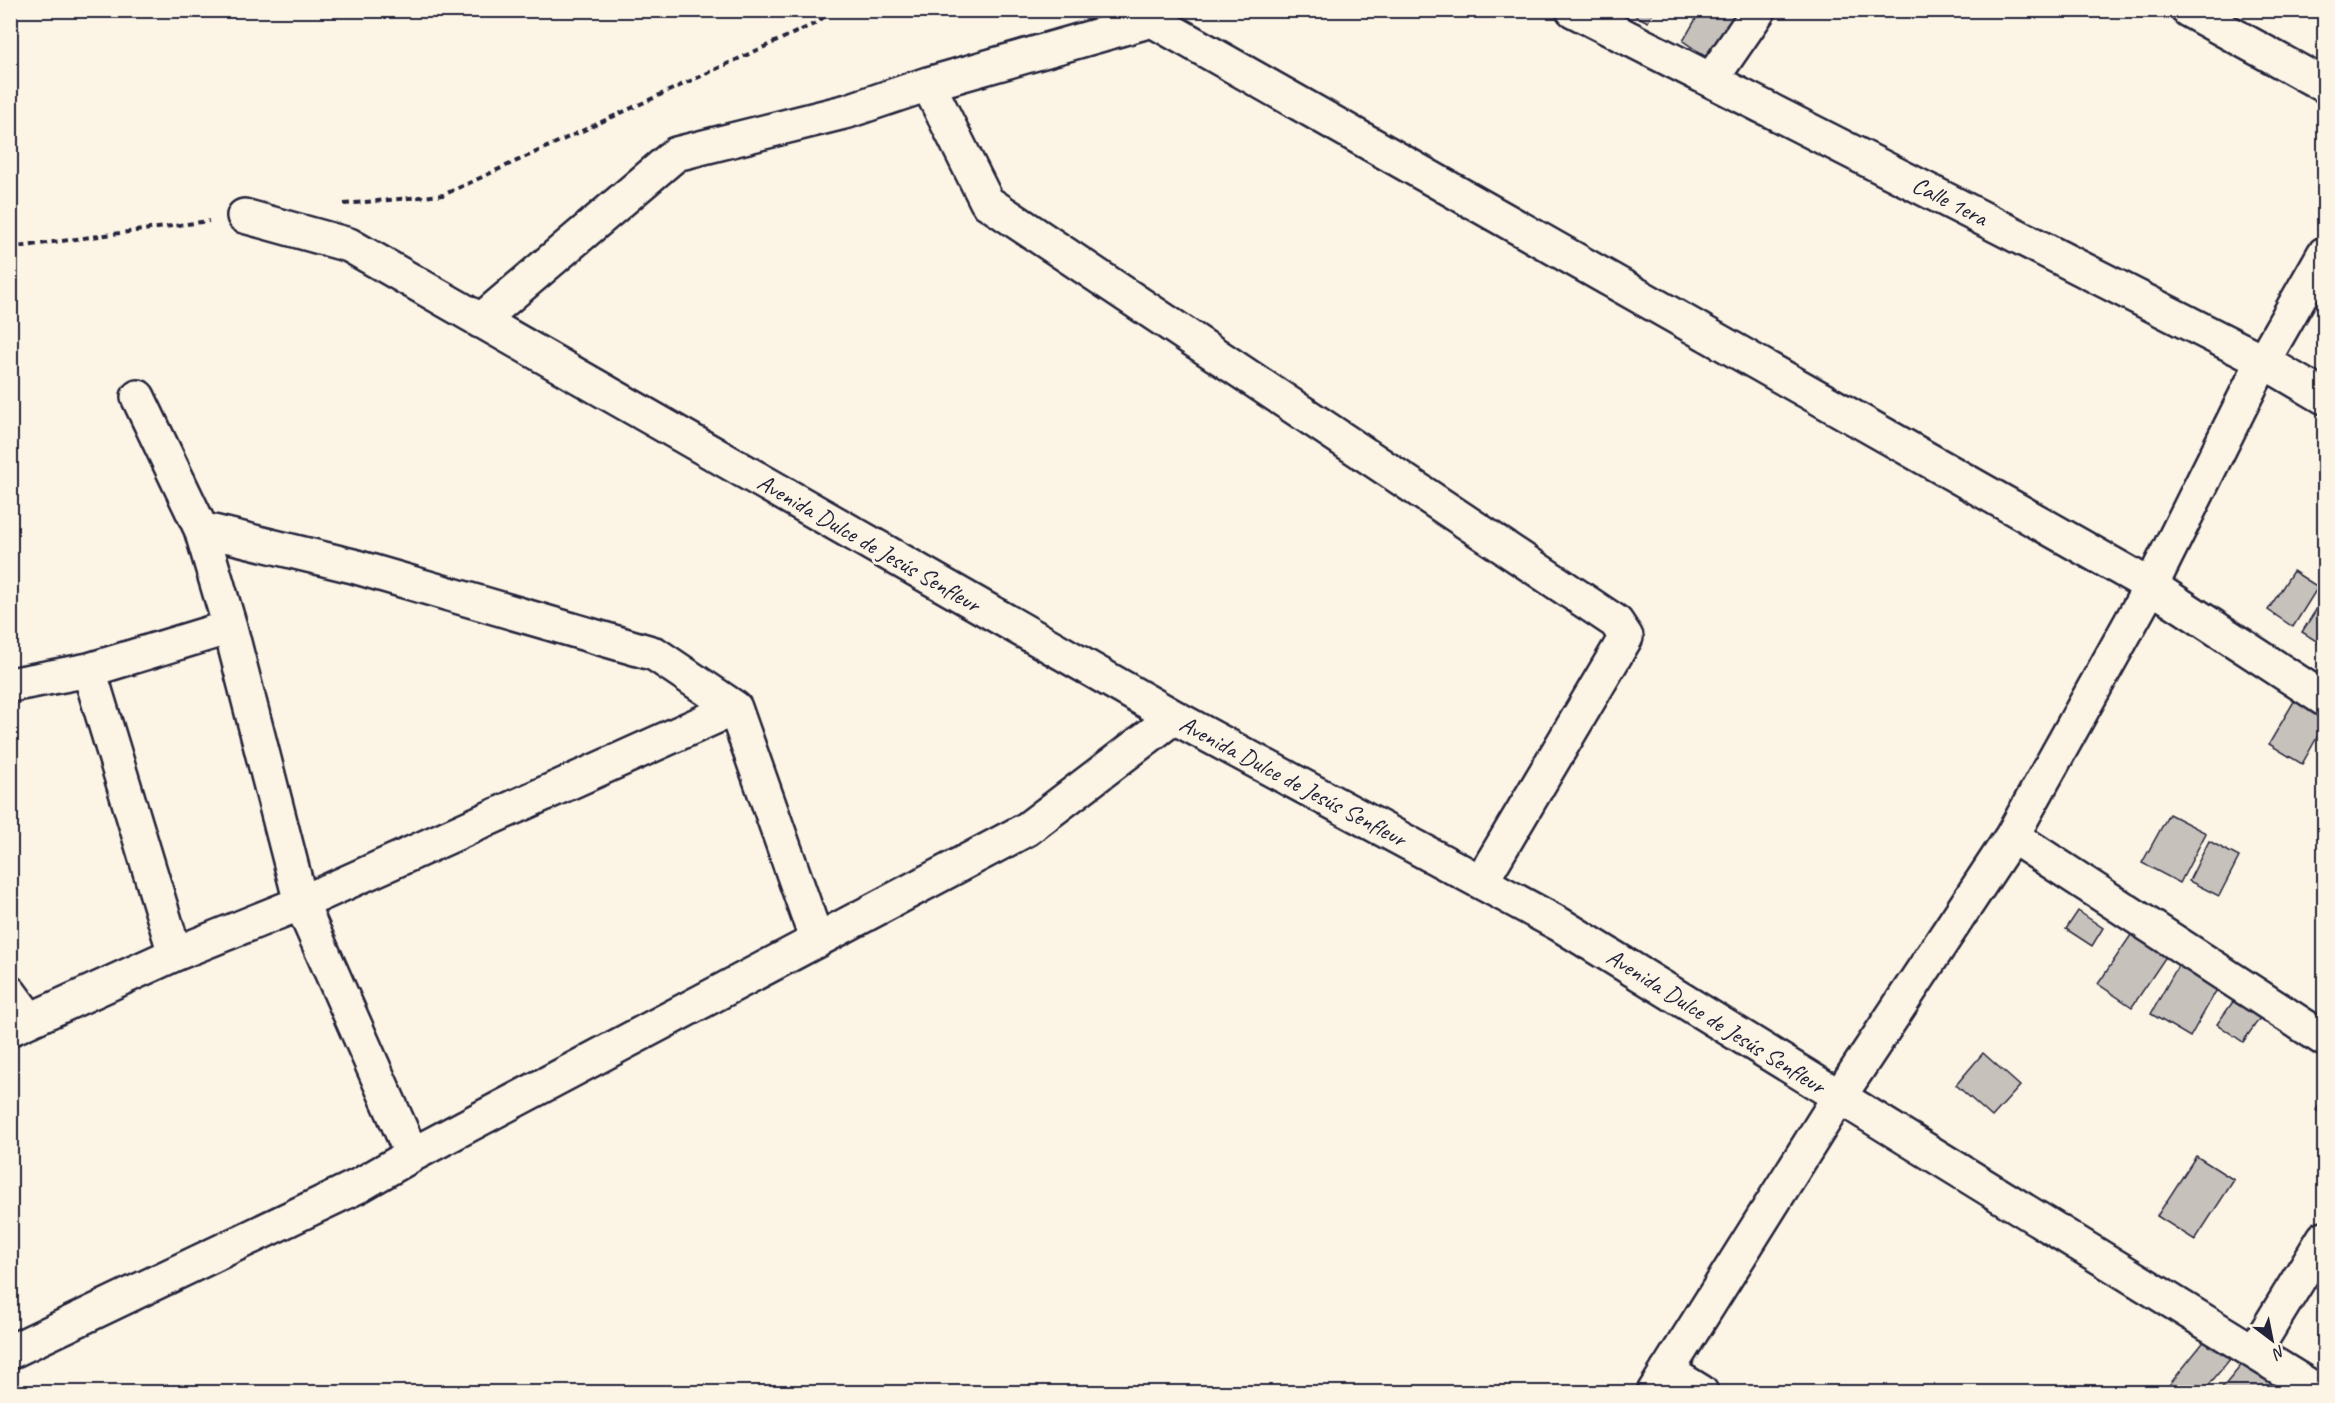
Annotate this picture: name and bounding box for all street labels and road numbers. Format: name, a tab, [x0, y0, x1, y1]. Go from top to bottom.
street label: Calle 1era	[1907, 169, 1994, 233]
street label: Avenida Dulce de Jesús Senfleur	[752, 467, 988, 620]
street label: Avenida Dulce de Jesús Senfleur	[1175, 709, 1413, 855]
street label: Avenida Dulce de Jesús Senfleur	[1601, 941, 1833, 1102]

